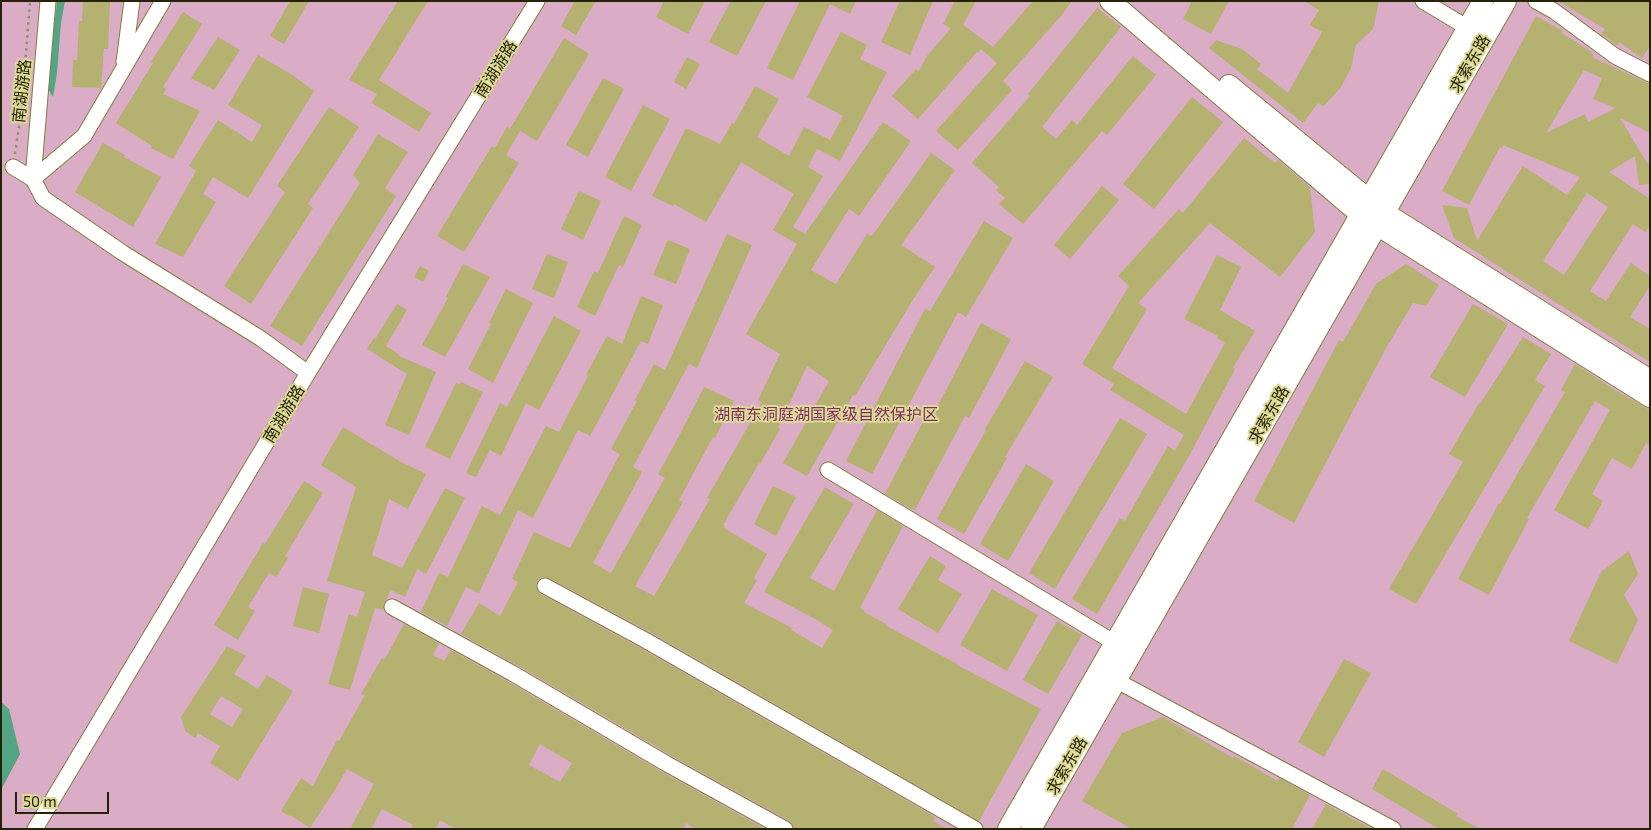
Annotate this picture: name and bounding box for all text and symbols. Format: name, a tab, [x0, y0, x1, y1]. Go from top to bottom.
street label: 求索东路	[1446, 31, 1494, 97]
street label: 南湖游路	[471, 37, 521, 101]
street label: 南湖游路	[9, 58, 35, 124]
street label: 南湖游路	[259, 382, 309, 446]
street label: 求索东路	[1245, 382, 1293, 448]
park label: 湖南东洞庭湖国家级自然保护区	[714, 405, 938, 425]
street label: 求索东路	[1043, 733, 1091, 799]
scale bar	[18, 782, 111, 814]
text: 50 m	[23, 792, 57, 810]

